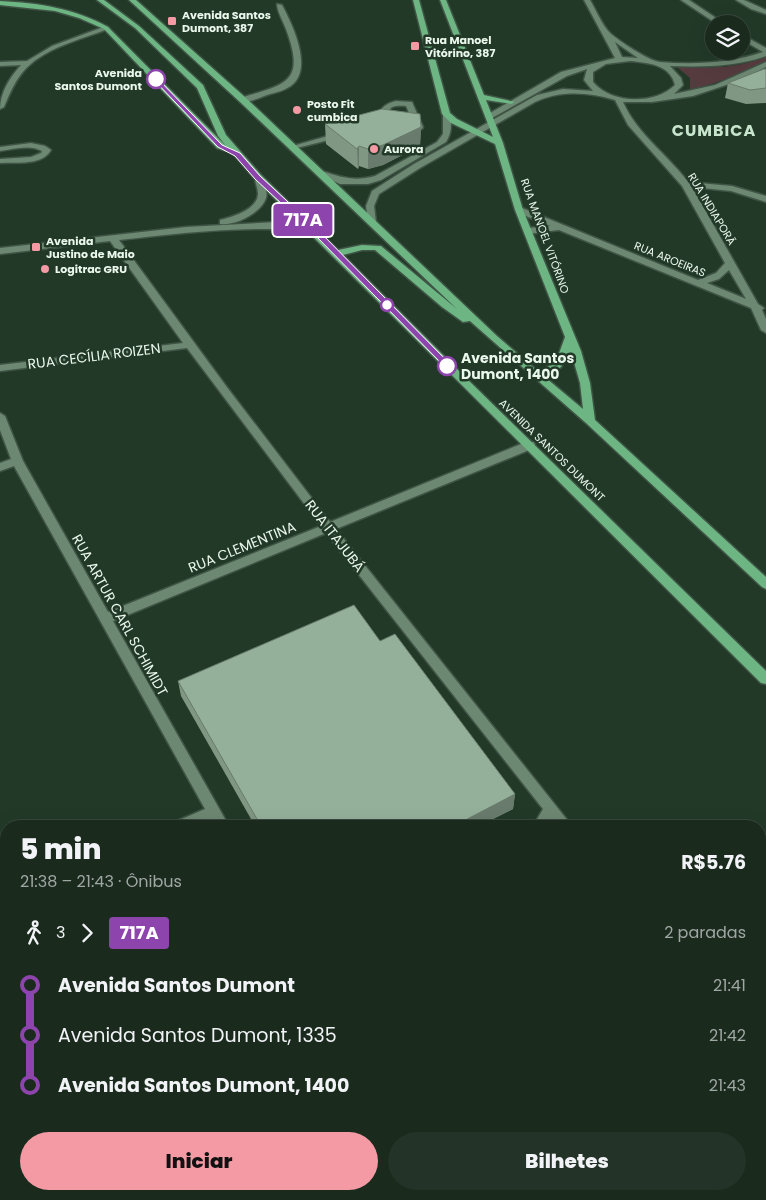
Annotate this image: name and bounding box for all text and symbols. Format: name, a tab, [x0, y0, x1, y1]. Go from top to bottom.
place label: Avenida Santos Dumont, 387	[182, 7, 271, 36]
marker: Avenida Santos Dumont, 387	[166, 15, 178, 27]
map controls	[705, 15, 750, 60]
button: layers	[705, 15, 750, 60]
place label: Rua Manoel Vitórino, 387	[425, 32, 495, 61]
marker: Rua Manoel Vitórino, 387	[409, 40, 421, 52]
place label: Avenida Santos Dumont	[54, 65, 143, 94]
marker: Avenida Santos Dumont	[146, 69, 166, 89]
place label: Posto Fit cumbica	[307, 96, 358, 125]
marker: Posto Fit cumbica	[291, 104, 303, 116]
district label: CUMBICA	[672, 119, 756, 142]
place label: Aurora	[384, 141, 423, 157]
marker: Aurora	[368, 143, 380, 155]
street label: RUA INDIAPORÃ	[684, 170, 740, 249]
street label: RUA MANOEL VITÓRINO	[517, 176, 573, 296]
line badge: 717A	[268, 204, 338, 236]
text: 717A	[283, 207, 323, 232]
place label: Avenida Justino de Maio	[46, 233, 135, 262]
street label: RUA AROEIRAS	[632, 237, 708, 281]
marker: Avenida Justino de Maio	[30, 241, 42, 253]
place label: Logitrac GRU	[55, 261, 127, 277]
marker: Logitrac GRU	[39, 263, 51, 275]
unlabelled marker	[380, 298, 394, 312]
street label: RUA CECÍLIA ROIZEN	[26, 338, 162, 374]
place label: Avenida Santos Dumont, 1400	[461, 348, 574, 384]
marker: Avenida Santos Dumont, 1400	[437, 356, 457, 376]
street label: AVENIDA SANTOS DUMONT	[495, 395, 609, 505]
street label: RUA ITAJUBÁ	[300, 496, 370, 576]
street label: RUA CLEMENTINA	[185, 516, 299, 578]
street label: RUA ARTUR CARL SCHIMIDT	[67, 531, 173, 700]
text: 5 min	[20, 830, 101, 869]
text: R$5.76	[681, 849, 746, 876]
text: 21:38 – 21:43 · Ônibus	[20, 870, 182, 893]
icon: walk	[20, 919, 48, 947]
icon: forward	[73, 919, 101, 947]
text: 717A	[119, 920, 159, 945]
text: 3	[56, 921, 65, 944]
text: 2 paradas	[664, 921, 746, 944]
text: Avenida Santos Dumont	[58, 972, 295, 999]
text: 21:41	[713, 974, 746, 997]
text: Avenida Santos Dumont, 1335	[58, 1022, 337, 1049]
text: 21:42	[709, 1024, 746, 1047]
text: Avenida Santos Dumont, 1400	[58, 1072, 349, 1099]
text: 21:43	[709, 1074, 746, 1097]
button: Iniciar	[20, 1132, 378, 1190]
button: Bilhetes	[388, 1132, 746, 1190]

